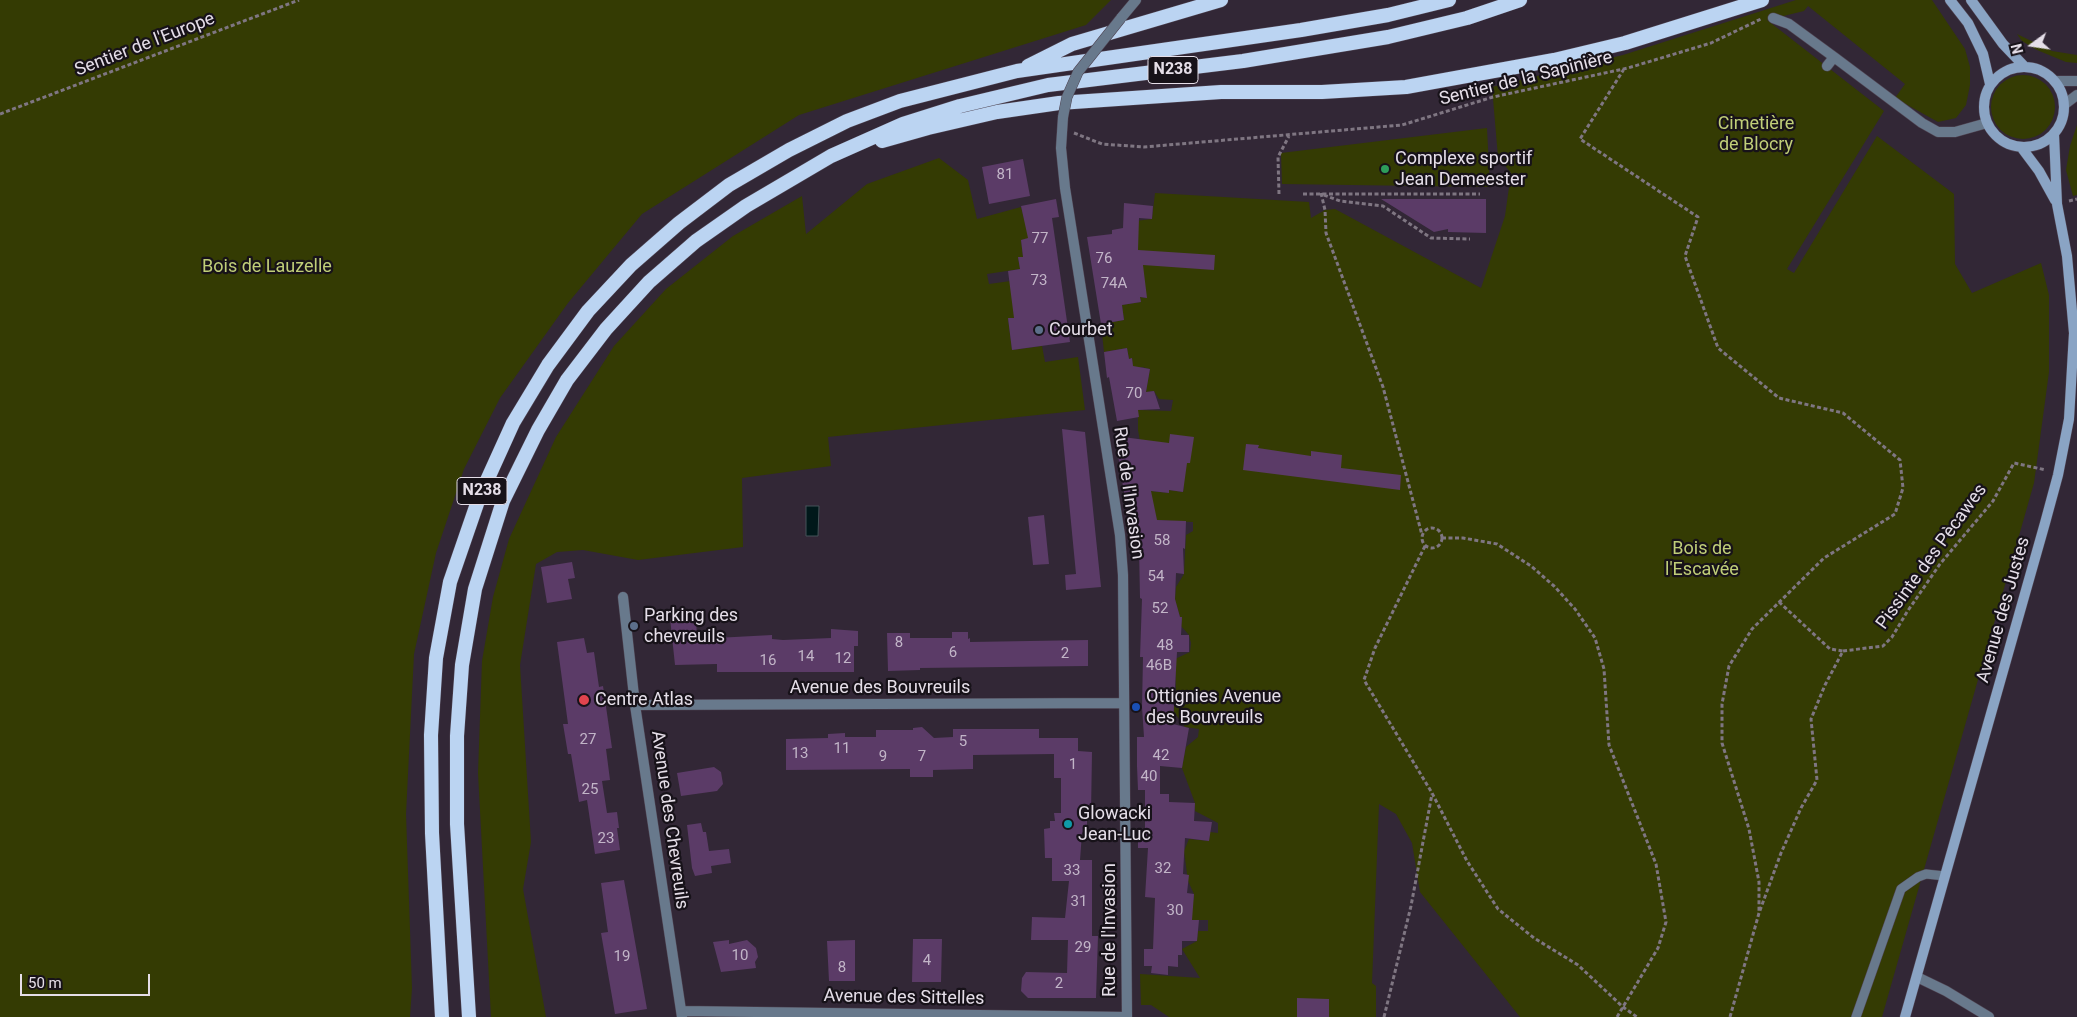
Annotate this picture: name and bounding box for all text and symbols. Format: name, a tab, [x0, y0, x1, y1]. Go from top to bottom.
street label: Sentier de l'Europe	[72, 8, 218, 82]
north arrow	[2007, 20, 2057, 70]
text: N	[2008, 42, 2026, 55]
street label: Sentier de la Sapinière	[1437, 47, 1615, 111]
road number: N238	[1148, 56, 1198, 84]
park label: Cimetière de Blocry	[1718, 113, 1794, 156]
place label: Complexe sportif Jean Demeester	[1395, 148, 1532, 190]
marker: Complexe sportif Jean Demeester	[1379, 163, 1391, 175]
house number: 81	[997, 166, 1013, 184]
house number: 77	[1032, 230, 1048, 248]
house number: 76	[1096, 250, 1112, 268]
park label: Bois de Lauzelle	[202, 256, 332, 278]
house number: 73	[1031, 272, 1047, 290]
house number: 74A	[1101, 275, 1127, 293]
place label: Courbet	[1049, 319, 1113, 341]
marker: Courbet	[1033, 324, 1045, 336]
house number: 70	[1126, 385, 1142, 403]
street label: Rue de l'Invasion	[1108, 425, 1148, 561]
road number: N238	[457, 478, 507, 504]
street label: Pissinte des Pècawes	[1872, 480, 1992, 634]
house number: 58	[1154, 532, 1170, 550]
street label: Avenue des Justes	[1973, 535, 2035, 685]
park label: Bois de l'Escavée	[1665, 538, 1739, 580]
house number: 54	[1148, 568, 1164, 586]
house number: 52	[1152, 600, 1168, 618]
place label: Parking des chevreuils	[644, 605, 738, 648]
marker: Parking des chevreuils	[628, 620, 640, 632]
house number: 8	[895, 634, 903, 652]
house number: 48	[1157, 637, 1173, 655]
house number: 6	[949, 644, 957, 662]
house number: 2	[1061, 645, 1069, 663]
house number: 14	[798, 648, 814, 666]
house number: 12	[835, 650, 851, 668]
house number: 16	[760, 652, 776, 670]
house number: 46B	[1146, 657, 1172, 675]
street label: Avenue des Bouvreuils	[790, 677, 970, 699]
place label: Ottignies Avenue des Bouvreuils	[1146, 686, 1281, 729]
place label: Centre Atlas	[595, 689, 693, 711]
marker: Centre Atlas	[577, 693, 591, 707]
marker: Ottignies Avenue des Bouvreuils	[1130, 701, 1142, 713]
street label: Avenue des Chevreuils	[646, 729, 692, 911]
house number: 27	[580, 731, 596, 749]
house number: 5	[959, 733, 967, 751]
house number: 11	[834, 740, 850, 758]
house number: 13	[792, 745, 808, 763]
house number: 42	[1153, 747, 1169, 765]
house number: 9	[879, 748, 887, 766]
house number: 7	[918, 748, 926, 766]
house number: 1	[1069, 756, 1077, 774]
house number: 40	[1141, 768, 1157, 786]
house number: 25	[582, 781, 598, 799]
place label: Glowacki Jean-Luc	[1078, 803, 1151, 846]
marker: Glowacki Jean-Luc	[1062, 818, 1074, 830]
house number: 23	[598, 830, 614, 848]
house number: 32	[1155, 860, 1171, 878]
house number: 33	[1064, 862, 1080, 880]
street label: Rue de l'Invasion	[1099, 863, 1121, 997]
house number: 31	[1071, 893, 1087, 911]
house number: 30	[1167, 902, 1183, 920]
house number: 29	[1075, 939, 1091, 957]
house number: 10	[732, 947, 748, 965]
house number: 19	[614, 948, 630, 966]
house number: 4	[923, 952, 931, 970]
house number: 8	[838, 959, 846, 977]
scale bar	[22, 964, 152, 996]
text: 50 m	[28, 974, 62, 992]
house number: 2	[1055, 975, 1063, 993]
street label: Avenue des Sittelles	[823, 986, 985, 1010]

